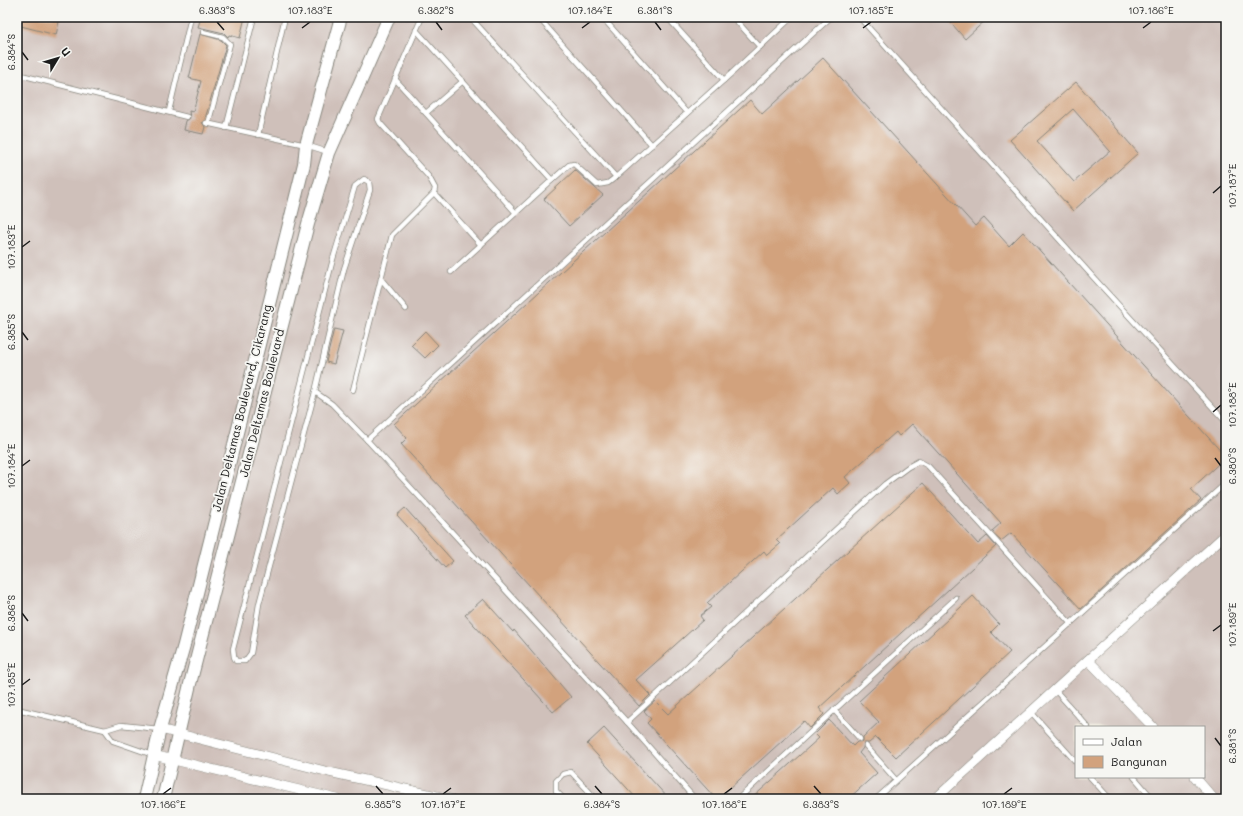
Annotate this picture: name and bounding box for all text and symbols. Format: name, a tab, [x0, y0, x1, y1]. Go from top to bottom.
text: 6.383°S	[199, 3, 235, 17]
text: 107.183°E	[287, 3, 333, 17]
text: 6.382°S	[418, 3, 454, 17]
text: 107.184°E	[567, 3, 613, 17]
text: 6.381°S	[638, 3, 673, 17]
text: 107.185°E	[848, 3, 894, 17]
text: 107.186°E	[1128, 3, 1174, 17]
text: 6.384°S	[4, 34, 18, 70]
north arrow	[38, 38, 78, 78]
text: U	[58, 44, 75, 59]
text: 107.187°E	[1225, 163, 1239, 208]
text: 107.183°E	[4, 224, 18, 270]
street label: Jalan Deltamas Boulevard, Cikarang	[208, 303, 275, 513]
text: 6.385°S	[4, 314, 18, 350]
street label: Jalan Deltamas Boulevard	[235, 327, 287, 479]
text: 107.188°E	[1225, 382, 1239, 428]
text: 107.184°E	[4, 443, 18, 489]
text: 6.380°S	[1225, 447, 1239, 484]
text: 6.386°S	[4, 594, 18, 631]
text: 107.189°E	[1225, 602, 1239, 648]
text: 107.185°E	[4, 662, 18, 708]
legend	[1075, 726, 1205, 778]
text: 6.381°S	[1225, 728, 1239, 763]
text: Jalan	[1111, 733, 1142, 749]
text: Bangunan	[1111, 753, 1167, 769]
text: 107.186°E	[140, 797, 186, 811]
text: 6.385°S	[365, 797, 401, 811]
text: 107.187°E	[421, 797, 466, 811]
text: 6.384°S	[584, 797, 620, 811]
text: 107.188°E	[701, 797, 747, 811]
text: 6.383°S	[803, 797, 839, 811]
text: 107.189°E	[981, 797, 1027, 811]

